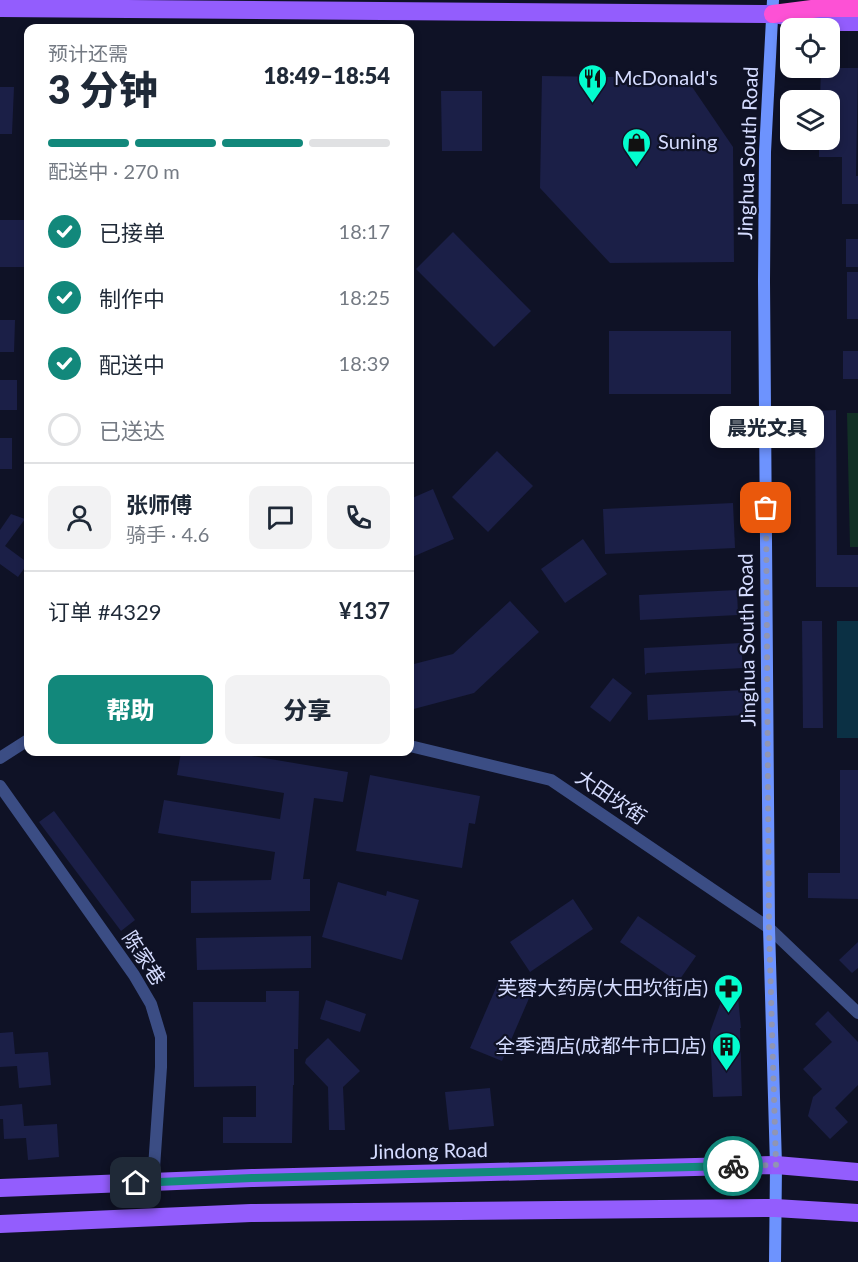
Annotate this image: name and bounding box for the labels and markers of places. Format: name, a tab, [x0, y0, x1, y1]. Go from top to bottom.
restaurant icon: McDonald's	[577, 62, 609, 104]
place label: McDonald's	[614, 65, 718, 89]
shop icon: Suning	[621, 126, 653, 168]
place label: Suning	[658, 129, 717, 153]
callout: 晨光文具	[709, 406, 823, 448]
pin	[740, 482, 791, 533]
pharmacy icon: 芙蓉大药房(大田坎街店)	[713, 972, 745, 1014]
place label: 芙蓉大药房(大田坎街店)	[497, 975, 708, 999]
building icon: 全季酒店(成都牛市口店)	[711, 1030, 743, 1072]
place label: 全季酒店(成都牛市口店)	[495, 1033, 706, 1057]
pin	[110, 1157, 161, 1208]

